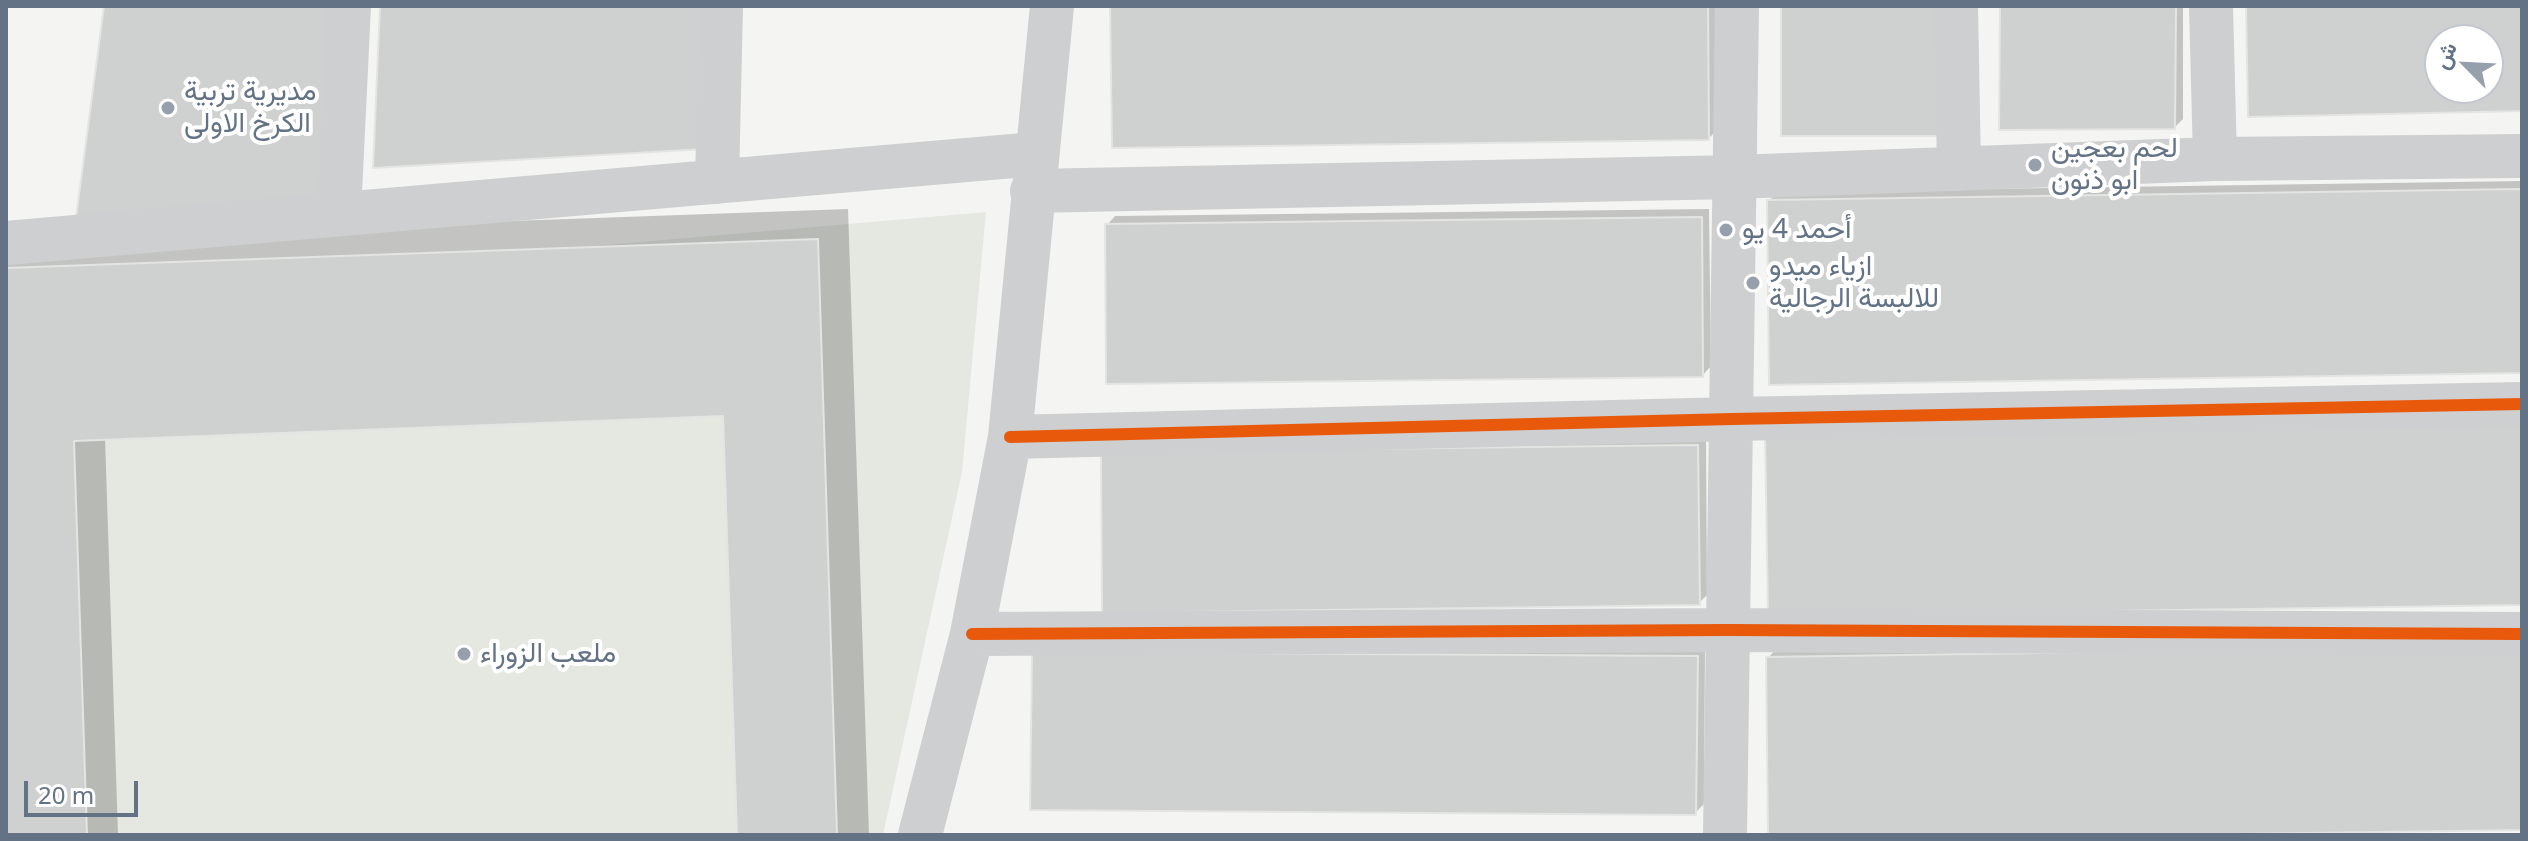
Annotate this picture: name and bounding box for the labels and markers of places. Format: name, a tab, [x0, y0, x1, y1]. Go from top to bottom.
place label: مديرية تربية الكرخ الاولى	[184, 75, 316, 141]
marker: مديرية تربية الكرخ الاولى	[159, 99, 177, 117]
place label: لحم بعجين ابو ذنون	[2051, 132, 2178, 198]
marker: لحم بعجين ابو ذنون	[2026, 156, 2044, 174]
place label: أحمد 4 يو	[1742, 213, 1851, 247]
marker: أحمد 4 يو	[1717, 221, 1735, 239]
place label: ازياء ميدو للالبسة الرجالية	[1769, 250, 1939, 316]
marker: ازياء ميدو للالبسة الرجالية	[1744, 274, 1762, 292]
place label: ملعب الزوراء	[480, 637, 616, 671]
marker: ملعب الزوراء	[455, 645, 473, 663]

